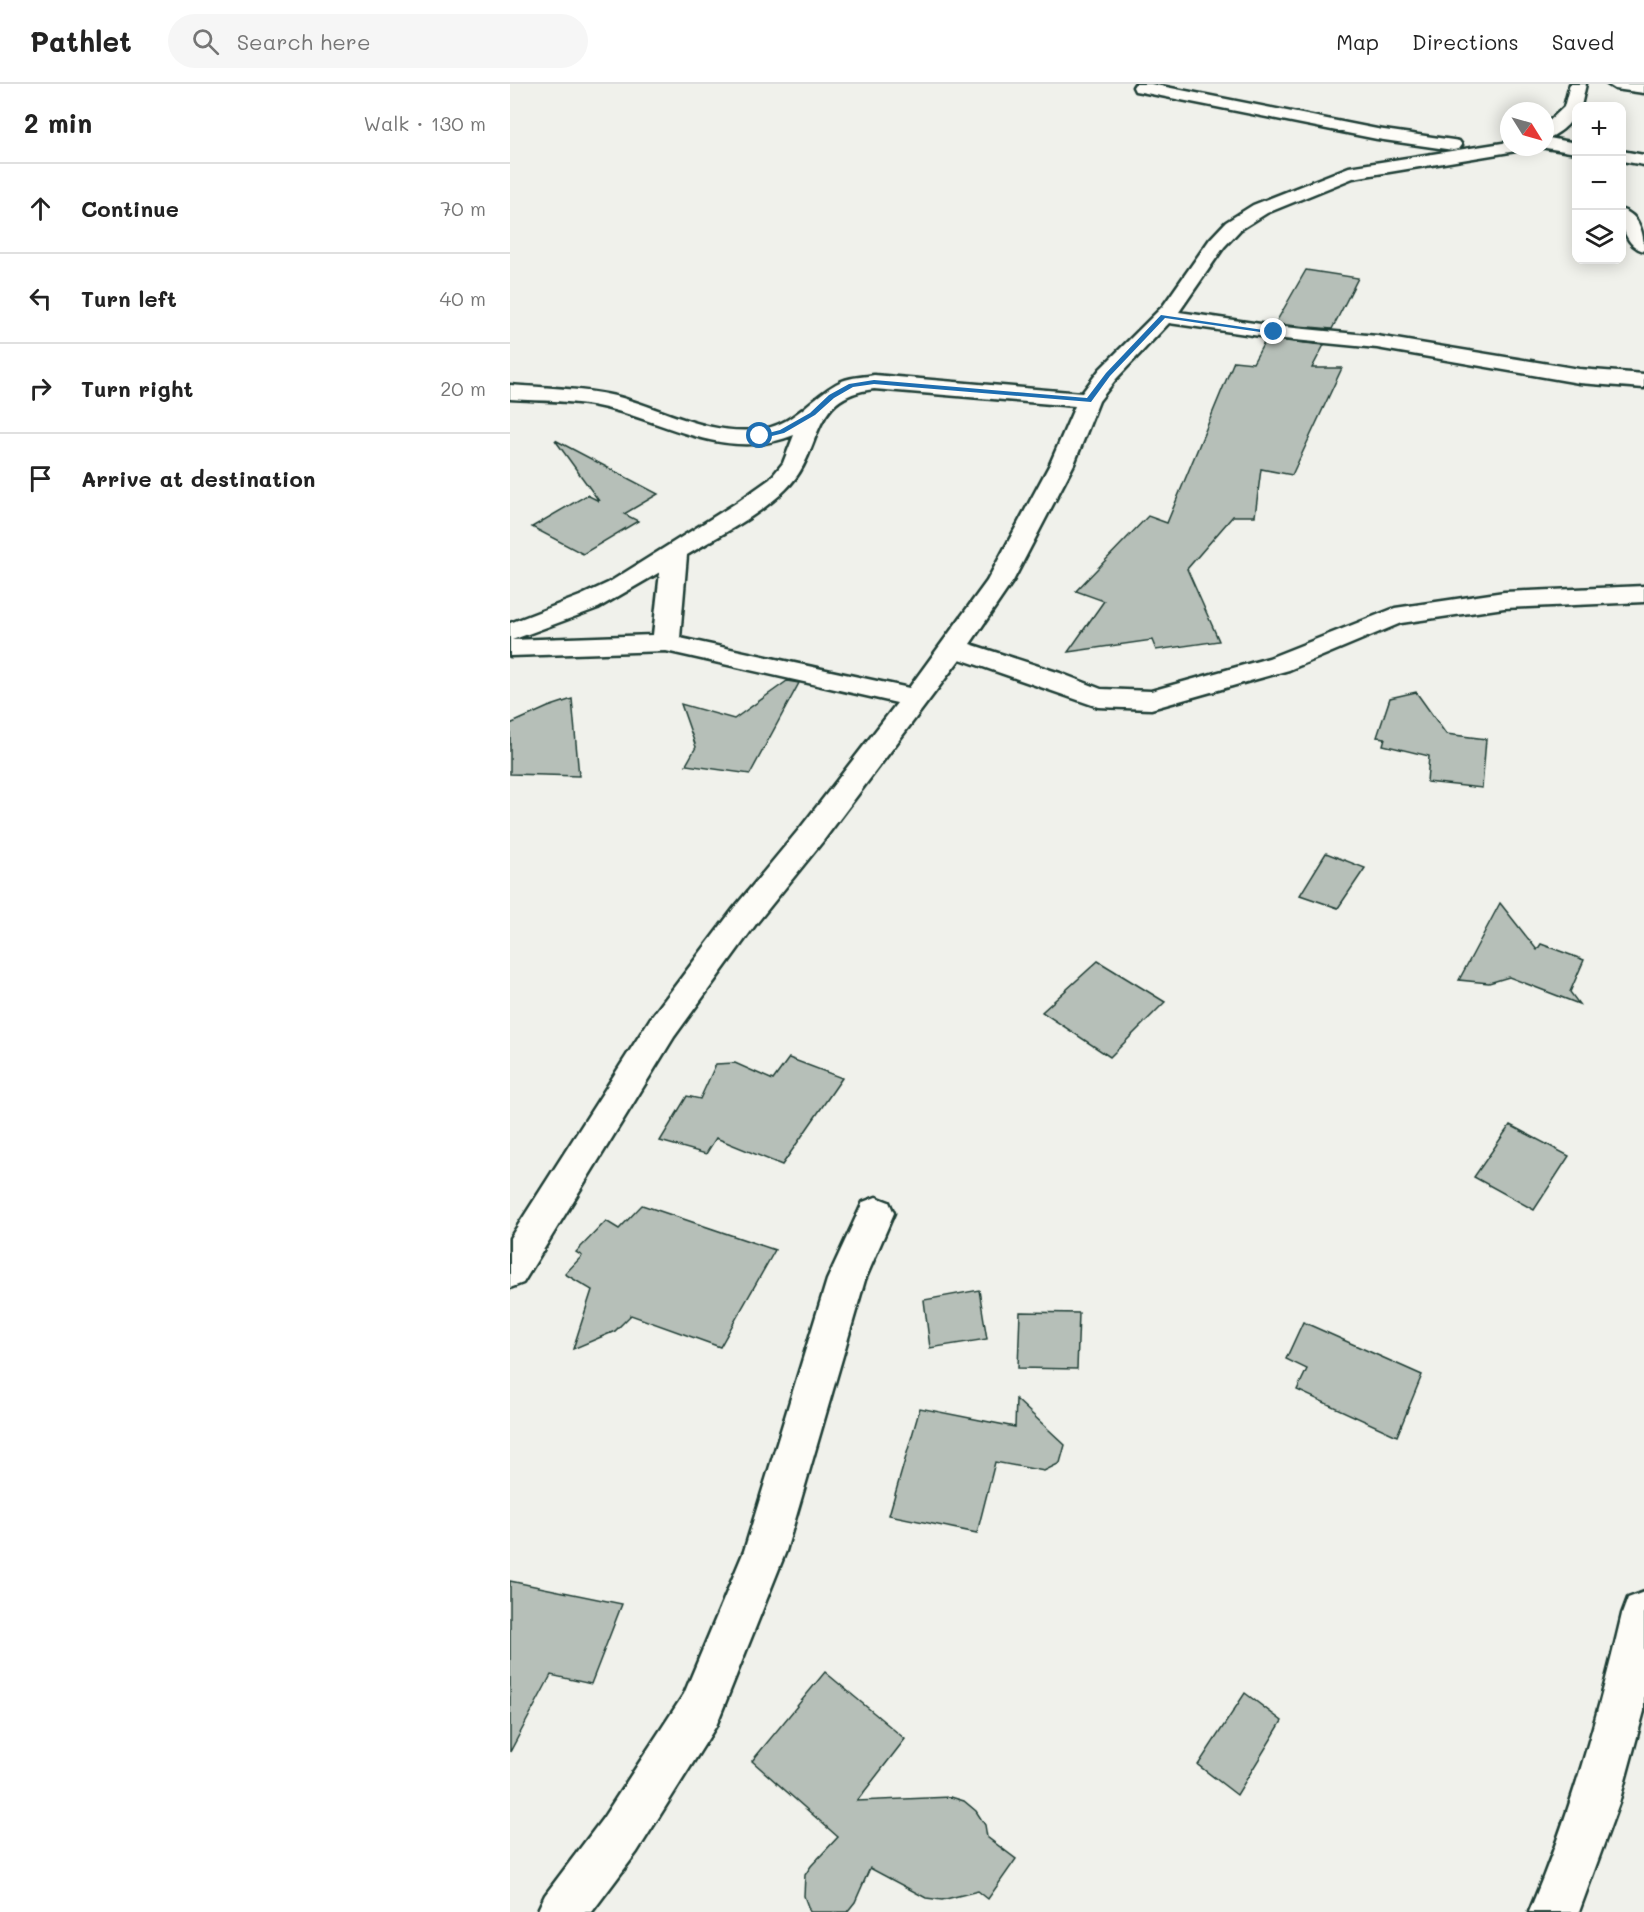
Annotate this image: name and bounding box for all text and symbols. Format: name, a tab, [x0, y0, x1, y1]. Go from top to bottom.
search box	[168, 14, 588, 68]
text: Pathlet	[30, 23, 132, 59]
icon: search	[189, 25, 222, 58]
text: Search here	[237, 27, 371, 56]
text: Map	[1336, 28, 1379, 55]
text: Directions	[1412, 28, 1519, 55]
text: Saved	[1552, 28, 1614, 55]
north arrow	[1500, 102, 1554, 156]
map controls	[1572, 102, 1626, 264]
button: +	[1572, 102, 1626, 156]
text: 2 min	[24, 106, 92, 140]
text: Walk · 130 m	[363, 110, 486, 136]
button: −	[1572, 156, 1626, 210]
icon: ahead	[24, 192, 57, 225]
text: Continue	[81, 194, 179, 223]
text: 70 m	[440, 195, 486, 221]
button: layers	[1572, 210, 1626, 264]
icon: left	[24, 282, 57, 315]
text: Turn left	[81, 284, 177, 313]
text: 40 m	[440, 285, 486, 311]
route end	[1260, 318, 1286, 344]
icon: right	[24, 372, 57, 405]
text: Turn right	[81, 374, 193, 403]
text: 20 m	[440, 375, 486, 401]
route start	[746, 422, 772, 448]
icon: arrive	[24, 462, 57, 495]
text: Arrive at destination	[81, 464, 316, 493]

